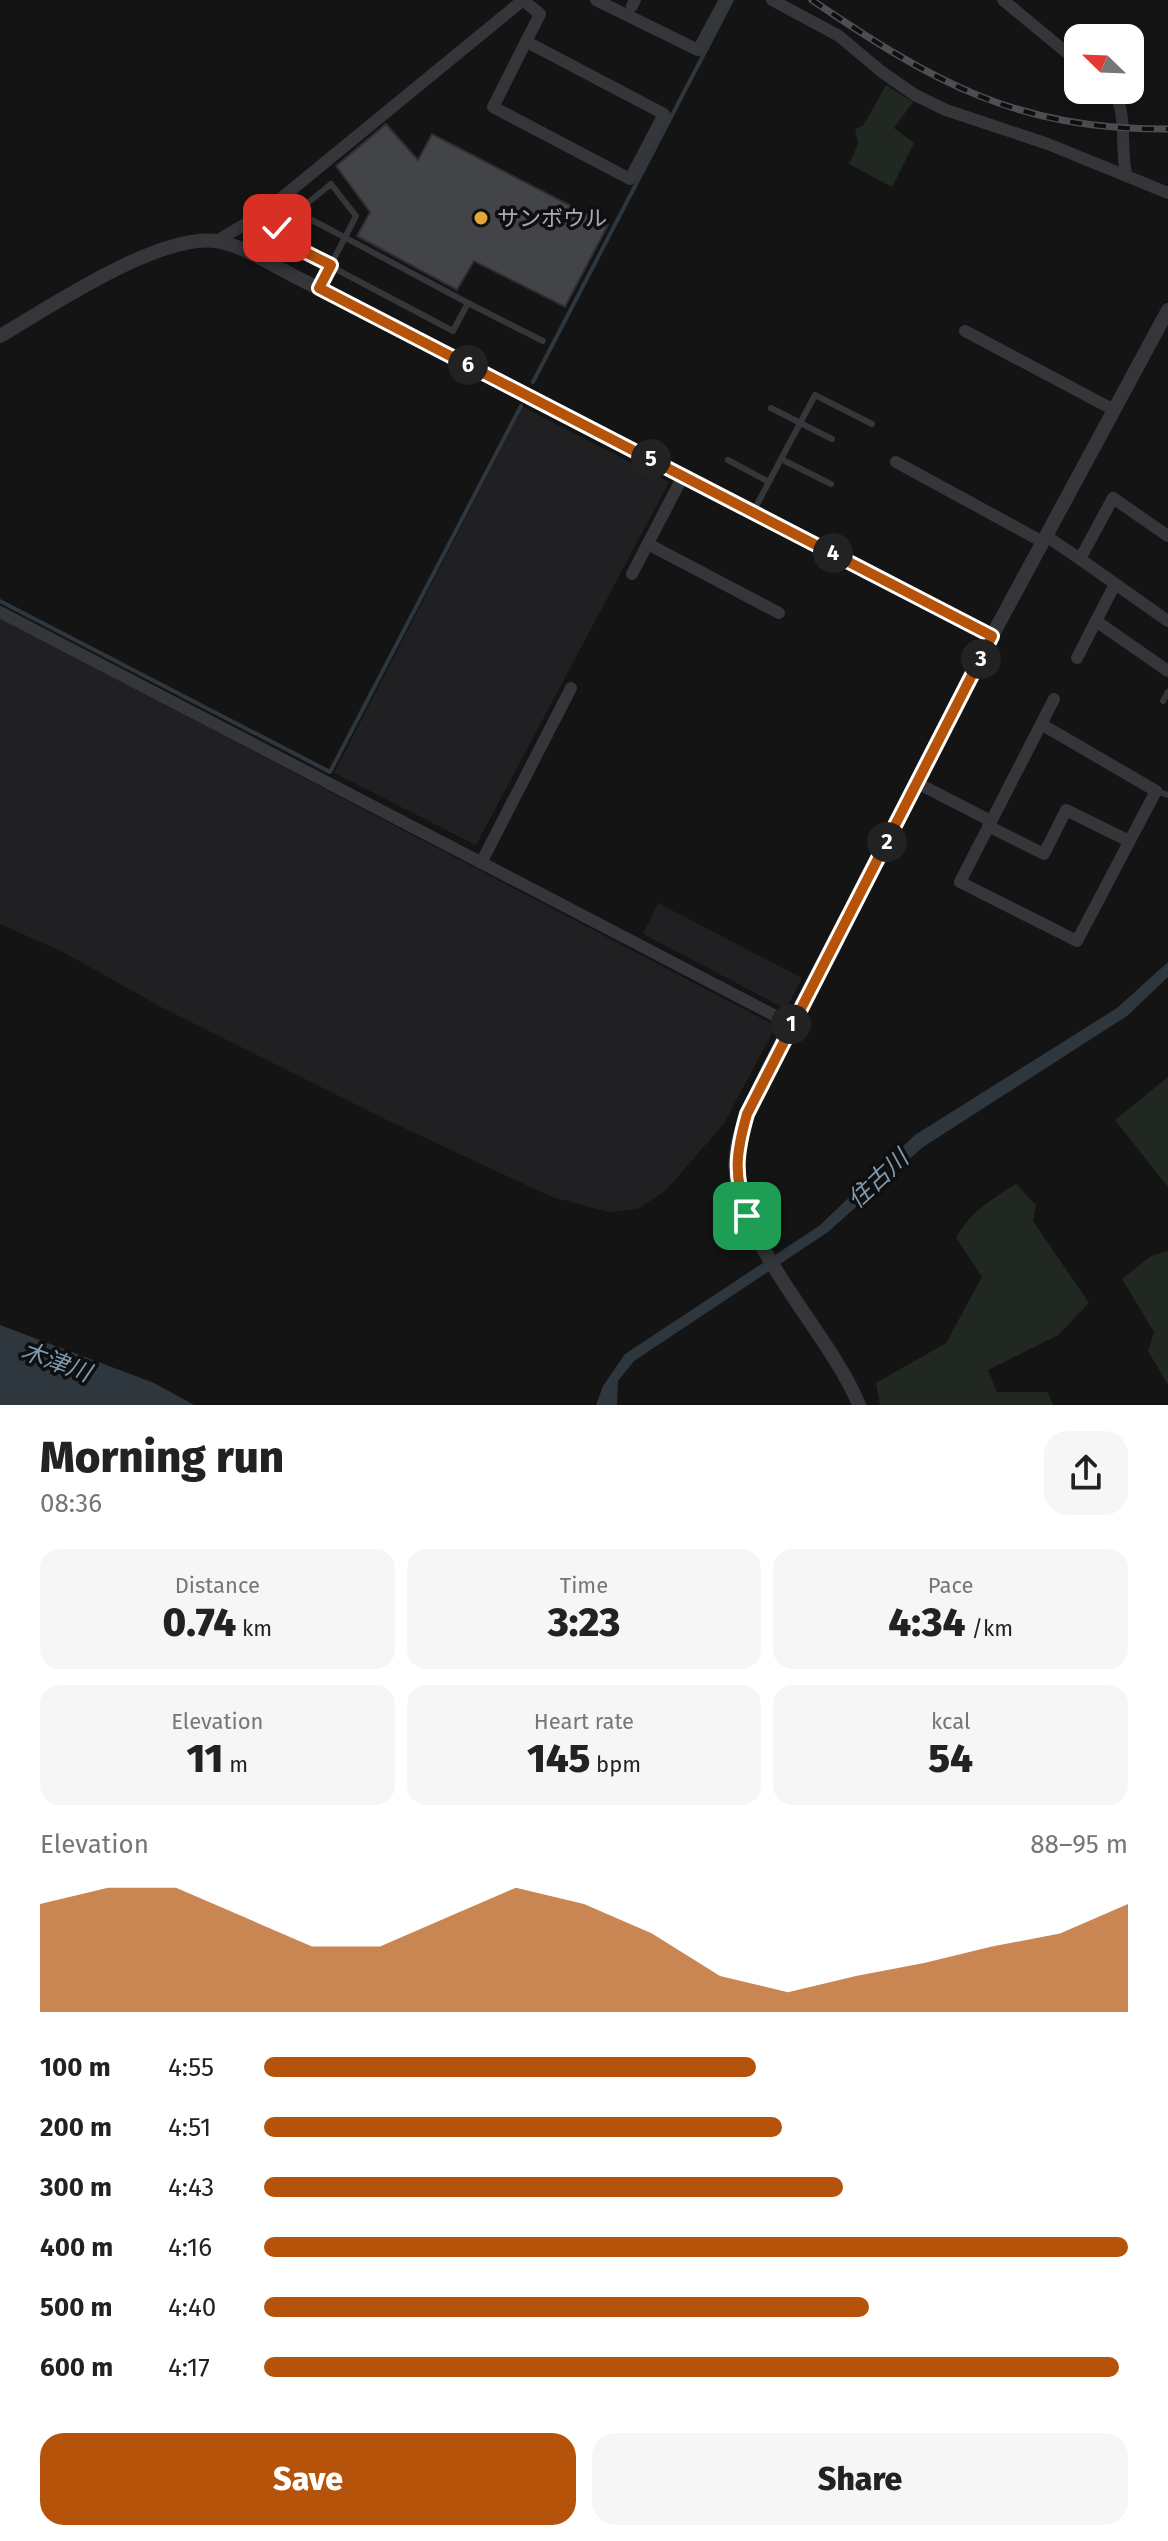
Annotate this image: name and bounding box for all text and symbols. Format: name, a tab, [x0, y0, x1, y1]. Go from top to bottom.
north arrow	[1064, 24, 1144, 104]
map controls	[1064, 24, 1144, 104]
pin	[243, 194, 311, 262]
place label: サンボウル	[497, 205, 607, 232]
icon: check	[255, 206, 299, 250]
marker: サンボウル	[472, 209, 490, 227]
pin: 6	[448, 345, 488, 385]
text: 6	[462, 351, 474, 378]
pin: 5	[631, 439, 671, 479]
text: 5	[645, 445, 657, 472]
pin: 4	[813, 533, 853, 573]
text: 4	[827, 539, 839, 566]
pin: 3	[961, 639, 1001, 679]
text: 3	[975, 645, 987, 672]
pin: 2	[867, 822, 907, 862]
text: 2	[881, 828, 893, 855]
pin: 1	[771, 1004, 811, 1044]
text: 1	[786, 1010, 796, 1037]
water label: 住古川	[842, 1142, 916, 1214]
pin	[713, 1182, 781, 1250]
icon: arrive	[725, 1194, 769, 1238]
water label: 木津川	[17, 1337, 97, 1388]
text: Morning run	[40, 1431, 284, 1484]
button: share	[1044, 1431, 1128, 1515]
text: 08:36	[40, 1488, 102, 1519]
text: Distance	[175, 1572, 260, 1599]
text: Time	[560, 1572, 608, 1599]
text: Pace	[928, 1572, 973, 1599]
text: 0.74	[162, 1599, 236, 1647]
text: 3:23	[548, 1599, 620, 1647]
text: 4:34	[888, 1599, 966, 1647]
text: km	[236, 1615, 272, 1642]
text: /km	[966, 1615, 1013, 1642]
text: Elevation	[171, 1708, 263, 1735]
text: Heart rate	[534, 1708, 634, 1735]
text: kcal	[931, 1708, 970, 1735]
text: 11	[186, 1735, 224, 1783]
text: 145	[527, 1735, 590, 1783]
text: 54	[928, 1735, 973, 1783]
text: m	[224, 1751, 248, 1778]
text: bpm	[590, 1751, 641, 1778]
text: Elevation	[40, 1829, 149, 1860]
text: 88–95 m	[1030, 1829, 1128, 1860]
text: 100 m	[40, 2052, 111, 2083]
text: 4:55	[168, 2052, 214, 2083]
text: 200 m	[40, 2112, 112, 2143]
text: 4:51	[168, 2112, 211, 2143]
text: 300 m	[40, 2172, 112, 2203]
text: 4:43	[168, 2172, 214, 2203]
text: 400 m	[40, 2232, 113, 2263]
text: 4:16	[168, 2232, 212, 2263]
text: 500 m	[40, 2292, 113, 2323]
text: 4:40	[168, 2292, 216, 2323]
text: 600 m	[40, 2352, 113, 2383]
text: 4:17	[168, 2352, 210, 2383]
button: Save	[40, 2433, 576, 2525]
button: Share	[592, 2433, 1128, 2525]

